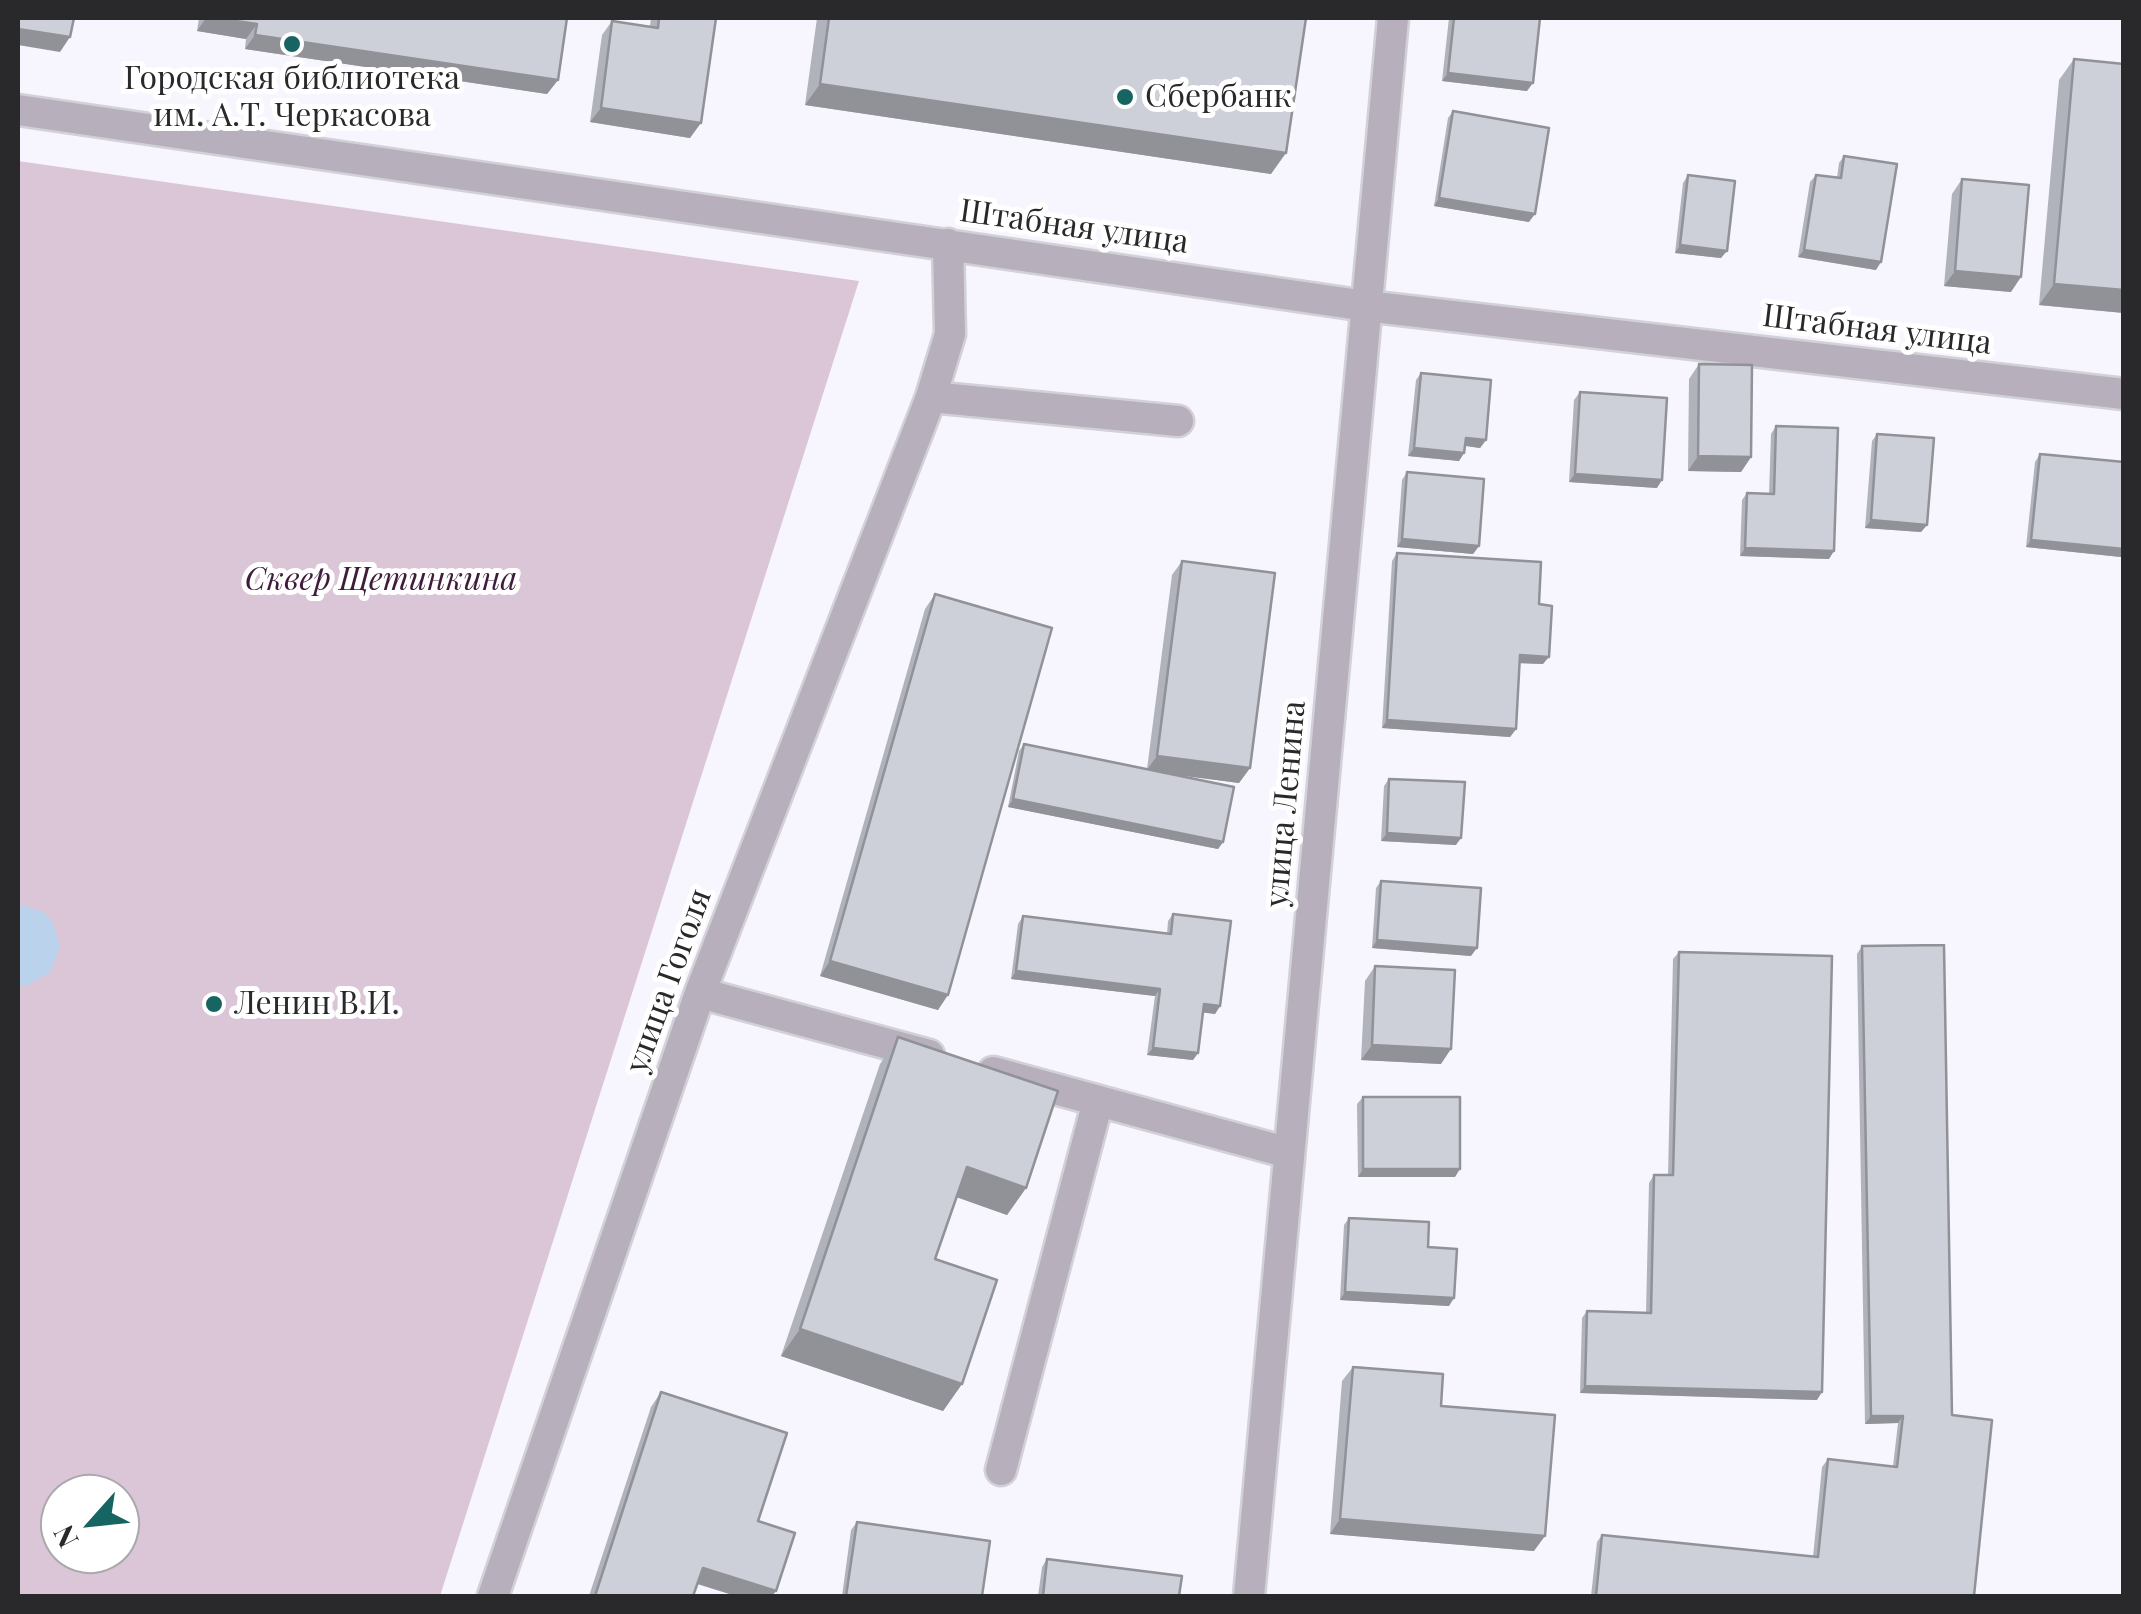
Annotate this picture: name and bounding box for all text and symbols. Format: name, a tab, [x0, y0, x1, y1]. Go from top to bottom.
marker: Городская библиотека им. А.Т. Черкасова	[281, 33, 303, 55]
place label: Городская библиотека им. А.Т. Черкасова	[124, 60, 460, 135]
place label: Сбербанк	[1145, 78, 1291, 116]
marker: Сбербанк	[1114, 86, 1136, 108]
street label: Штабная улица	[957, 192, 1191, 262]
street label: Штабная улица	[1760, 297, 1994, 363]
park label: Сквер Щетинкина	[245, 561, 517, 599]
street label: улица Ленина	[1258, 699, 1314, 909]
street label: улица Гоголя	[618, 884, 720, 1078]
place label: Ленин В.И.	[234, 985, 400, 1023]
marker: Ленин В.И.	[203, 993, 225, 1015]
north arrow	[40, 1474, 140, 1574]
text: N	[44, 1520, 86, 1554]

